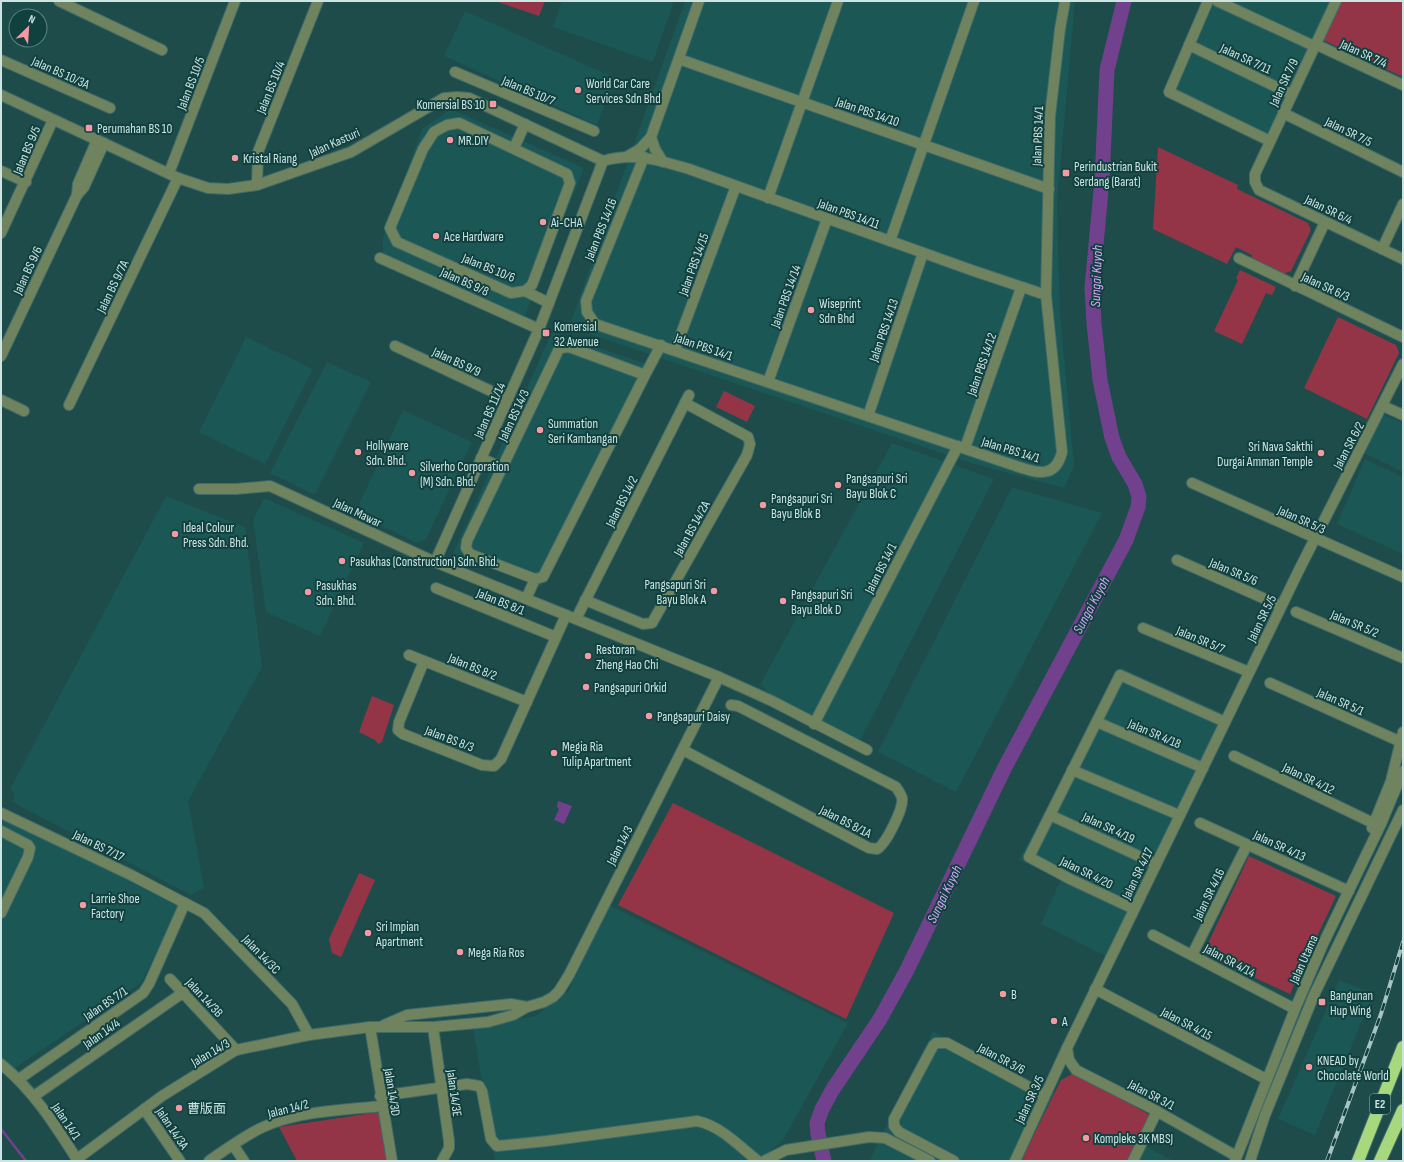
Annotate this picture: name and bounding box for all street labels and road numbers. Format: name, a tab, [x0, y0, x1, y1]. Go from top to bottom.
street label: Jalan SR 7/4	[1337, 36, 1390, 72]
street label: Jalan SR 7/11	[1217, 40, 1274, 78]
street label: Jalan BS 10/3A	[28, 53, 92, 93]
street label: Jalan BS 10/5	[173, 55, 208, 113]
street label: Jalan SR 7/9	[1265, 56, 1302, 110]
street label: Jalan BS 10/4	[253, 58, 289, 117]
street label: Jalan BS 10/7	[499, 72, 558, 110]
street label: Jalan PBS 14/10	[833, 93, 902, 130]
street label: Jalan PBS 14/1	[1029, 105, 1047, 167]
street label: Jalan SR 7/5	[1321, 113, 1375, 150]
street label: Jalan BS 9/5	[9, 124, 44, 178]
street label: Jalan Kasturi	[306, 125, 362, 162]
street label: Jalan SR 6/4	[1301, 191, 1355, 228]
street label: Jalan PBS 14/11	[815, 195, 882, 233]
street label: Jalan PBS 14/16	[581, 196, 621, 264]
street label: Jalan PBS 14/15	[675, 231, 713, 299]
street label: Jalan BS 9/6	[9, 243, 46, 298]
street label: Jalan BS 10/6	[459, 250, 518, 286]
street label: Jalan BS 9/7A	[93, 257, 133, 316]
street label: Jalan PBS 14/14	[767, 262, 805, 331]
street label: Jalan BS 9/8	[437, 264, 492, 300]
street label: Jalan SR 6/3	[1298, 268, 1352, 305]
street label: Jalan PBS 14/13	[865, 297, 902, 365]
street label: Jalan PBS 14/1	[672, 329, 735, 364]
street label: Jalan PBS 14/12	[963, 331, 1000, 399]
street label: Jalan BS 9/9	[429, 343, 483, 380]
street label: Jalan BS 11/14	[470, 380, 509, 442]
street label: Jalan BS 14/3	[495, 387, 533, 445]
street label: Jalan SR 6/2	[1329, 419, 1368, 473]
street label: Jalan PBS 14/1	[979, 433, 1042, 466]
street label: Jalan BS 14/2	[602, 473, 642, 531]
street label: Jalan Mawar	[330, 494, 384, 531]
street label: Jalan BS 14/2A	[670, 498, 714, 560]
street label: Jalan SR 5/3	[1274, 502, 1328, 538]
street label: Jalan BS 14/1	[861, 540, 901, 597]
street label: Jalan SR 5/6	[1206, 554, 1261, 589]
street label: Jalan BS 8/1	[473, 585, 527, 619]
street label: Jalan SR 5/5	[1243, 592, 1280, 646]
street label: Jalan SR 5/2	[1327, 606, 1381, 641]
street label: Jalan SR 5/7	[1173, 622, 1228, 658]
street label: Jalan BS 8/2	[445, 650, 499, 684]
street label: Jalan SR 5/1	[1314, 684, 1367, 720]
street label: Jalan SR 4/18	[1125, 715, 1184, 752]
street label: Jalan BS 8/3	[422, 722, 476, 756]
street label: Jalan SR 4/12	[1279, 759, 1337, 798]
street label: Jalan BS 8/1A	[816, 802, 874, 842]
street label: Jalan SR 4/19	[1079, 808, 1138, 847]
street label: Jalan 14/3	[603, 823, 637, 869]
street label: Jalan BS 7/17	[70, 826, 127, 865]
street label: Jalan SR 4/13	[1250, 826, 1308, 865]
street label: Jalan SR 4/17	[1118, 844, 1158, 903]
street label: Jalan SR 4/20	[1057, 853, 1116, 893]
street label: Jalan SR 4/16	[1189, 866, 1228, 924]
street label: Jalan 14/3C	[238, 931, 284, 978]
street label: Jalan Utama	[1286, 933, 1322, 987]
street label: Jalan SR 4/14	[1200, 940, 1258, 981]
street label: Jalan 14/3B	[181, 974, 227, 1021]
street label: Jalan BS 7/1	[80, 983, 131, 1025]
street label: Jalan SR 4/15	[1157, 1003, 1215, 1044]
street label: Jalan 14/4	[79, 1015, 124, 1053]
street label: Jalan 14/3	[187, 1035, 233, 1071]
street label: Jalan SR 3/6	[974, 1039, 1028, 1078]
street label: Jalan 14/3D	[380, 1066, 404, 1117]
street label: Jalan 14/3E	[443, 1068, 465, 1118]
street label: Jalan SR 3/5	[1011, 1073, 1048, 1127]
street label: Jalan SR 3/1	[1125, 1076, 1178, 1114]
road number: E2	[1370, 1094, 1390, 1114]
street label: Jalan 14/2	[265, 1096, 310, 1122]
street label: Jalan 14/1	[48, 1099, 85, 1143]
street label: Jalan 14/3A	[152, 1104, 192, 1153]

